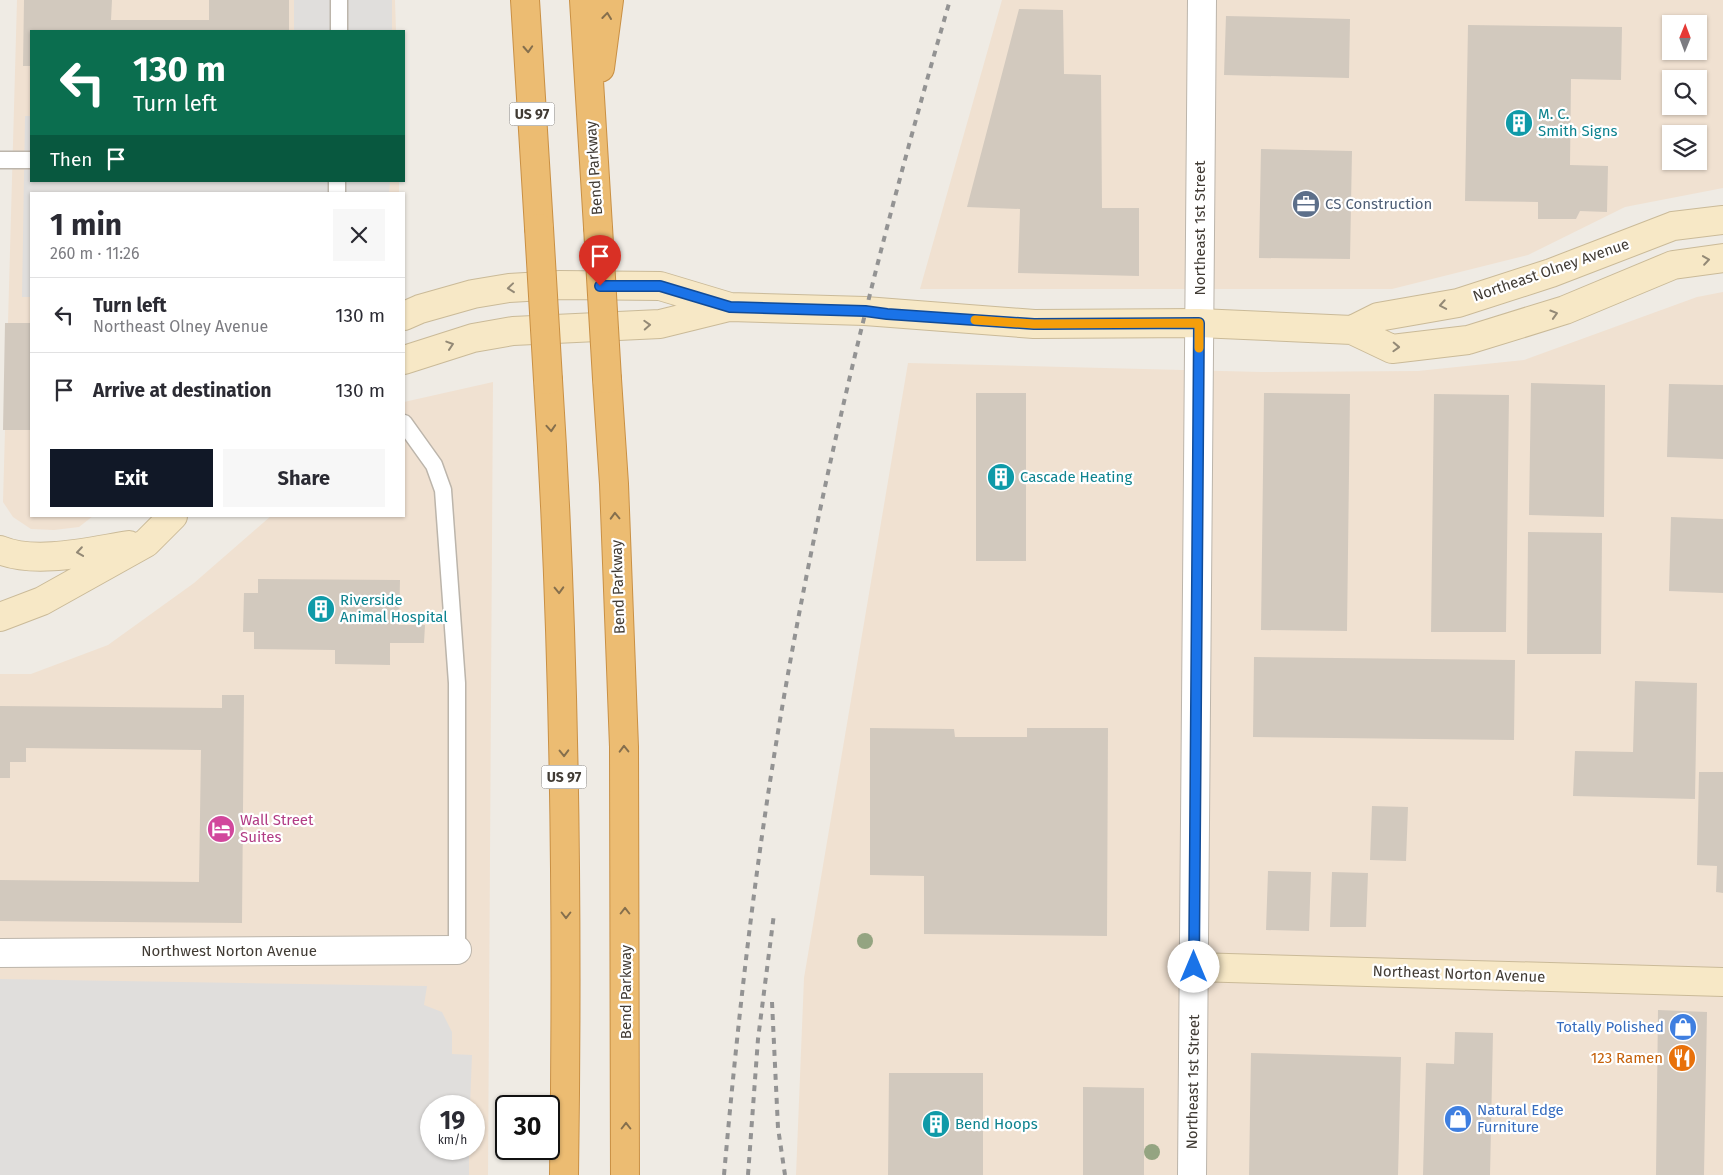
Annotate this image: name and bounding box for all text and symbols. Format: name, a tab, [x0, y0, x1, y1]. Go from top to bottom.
one-way arrow	[601, 12, 612, 20]
north arrow	[1662, 15, 1708, 60]
map controls	[1662, 15, 1707, 170]
one-way arrow	[523, 45, 534, 53]
text: 130 m	[133, 48, 226, 90]
icon: left	[50, 50, 115, 115]
button: search	[1662, 70, 1707, 115]
text: Turn left	[133, 90, 217, 117]
road number: US 97	[510, 102, 554, 126]
place label: M. C. Smith Signs	[1538, 105, 1617, 140]
building icon: M. C. Smith Signs	[1504, 108, 1534, 138]
street label: Bend Parkway	[582, 120, 606, 216]
button: layers	[1662, 125, 1707, 170]
icon: arrive	[102, 145, 130, 173]
text: Then	[50, 148, 92, 171]
street label: Northeast 1st Street	[1191, 160, 1209, 296]
office icon: CS Construction	[1291, 189, 1321, 219]
place label: CS Construction	[1325, 195, 1432, 213]
text: 1 min	[50, 207, 122, 243]
button: close	[333, 209, 385, 261]
pin	[579, 235, 621, 286]
street label: Northeast Olney Avenue	[1470, 235, 1632, 305]
icon: arrive	[586, 242, 614, 270]
text: 260 m · 11:26	[50, 244, 140, 263]
one-way arrow	[1702, 256, 1711, 266]
one-way arrow	[507, 282, 515, 293]
text: Turn left	[93, 294, 167, 317]
one-way arrow	[1439, 300, 1448, 310]
icon: left	[50, 301, 78, 329]
text: 130 m	[335, 304, 385, 327]
one-way arrow	[1549, 309, 1557, 319]
text: Northeast Olney Avenue	[93, 317, 268, 336]
one-way arrow	[643, 319, 651, 330]
one-way arrow	[446, 341, 454, 351]
one-way arrow	[1393, 342, 1401, 353]
icon: arrive	[50, 376, 78, 404]
text: Arrive at destination	[93, 379, 272, 402]
text: 130 m	[335, 379, 385, 402]
one-way arrow	[545, 424, 556, 432]
button: Exit	[50, 449, 213, 507]
button: Share	[223, 449, 385, 507]
building icon: Cascade Heating	[986, 462, 1016, 492]
place label: Cascade Heating	[1020, 468, 1132, 486]
one-way arrow	[610, 512, 620, 520]
street label: Bend Parkway	[607, 539, 629, 635]
one-way arrow	[76, 547, 84, 557]
one-way arrow	[553, 587, 564, 595]
place label: Riverside Animal Hospital	[340, 591, 448, 626]
building icon: Riverside Animal Hospital	[306, 594, 336, 624]
one-way arrow	[619, 745, 629, 752]
one-way arrow	[558, 749, 569, 757]
road number: US 97	[542, 766, 586, 789]
place label: Wall Street Suites	[240, 811, 314, 846]
hotel icon: Wall Street Suites	[206, 814, 236, 844]
one-way arrow	[620, 907, 630, 915]
one-way arrow	[561, 912, 571, 920]
position arrow	[1167, 940, 1219, 992]
street label: Northwest Norton Avenue	[141, 942, 317, 960]
street label: Bend Parkway	[617, 944, 635, 1039]
street label: Northeast Norton Avenue	[1372, 962, 1546, 986]
shop icon: Totally Polished	[1668, 1012, 1698, 1042]
street label: Northeast 1st Street	[1183, 1014, 1203, 1150]
place label: Totally Polished	[1556, 1018, 1664, 1036]
restaurant icon: 123 Ramen	[1667, 1043, 1697, 1073]
place label: 123 Ramen	[1591, 1049, 1663, 1067]
speed limit sign: 30	[495, 1095, 560, 1160]
place label: Natural Edge Furniture	[1477, 1101, 1564, 1136]
shop icon: Natural Edge Furniture	[1443, 1104, 1473, 1134]
text: 19	[440, 1106, 465, 1136]
building icon: Bend Hoops	[921, 1109, 951, 1139]
place label: Bend Hoops	[955, 1115, 1038, 1133]
one-way arrow	[621, 1122, 631, 1130]
text: km/h	[438, 1133, 467, 1147]

